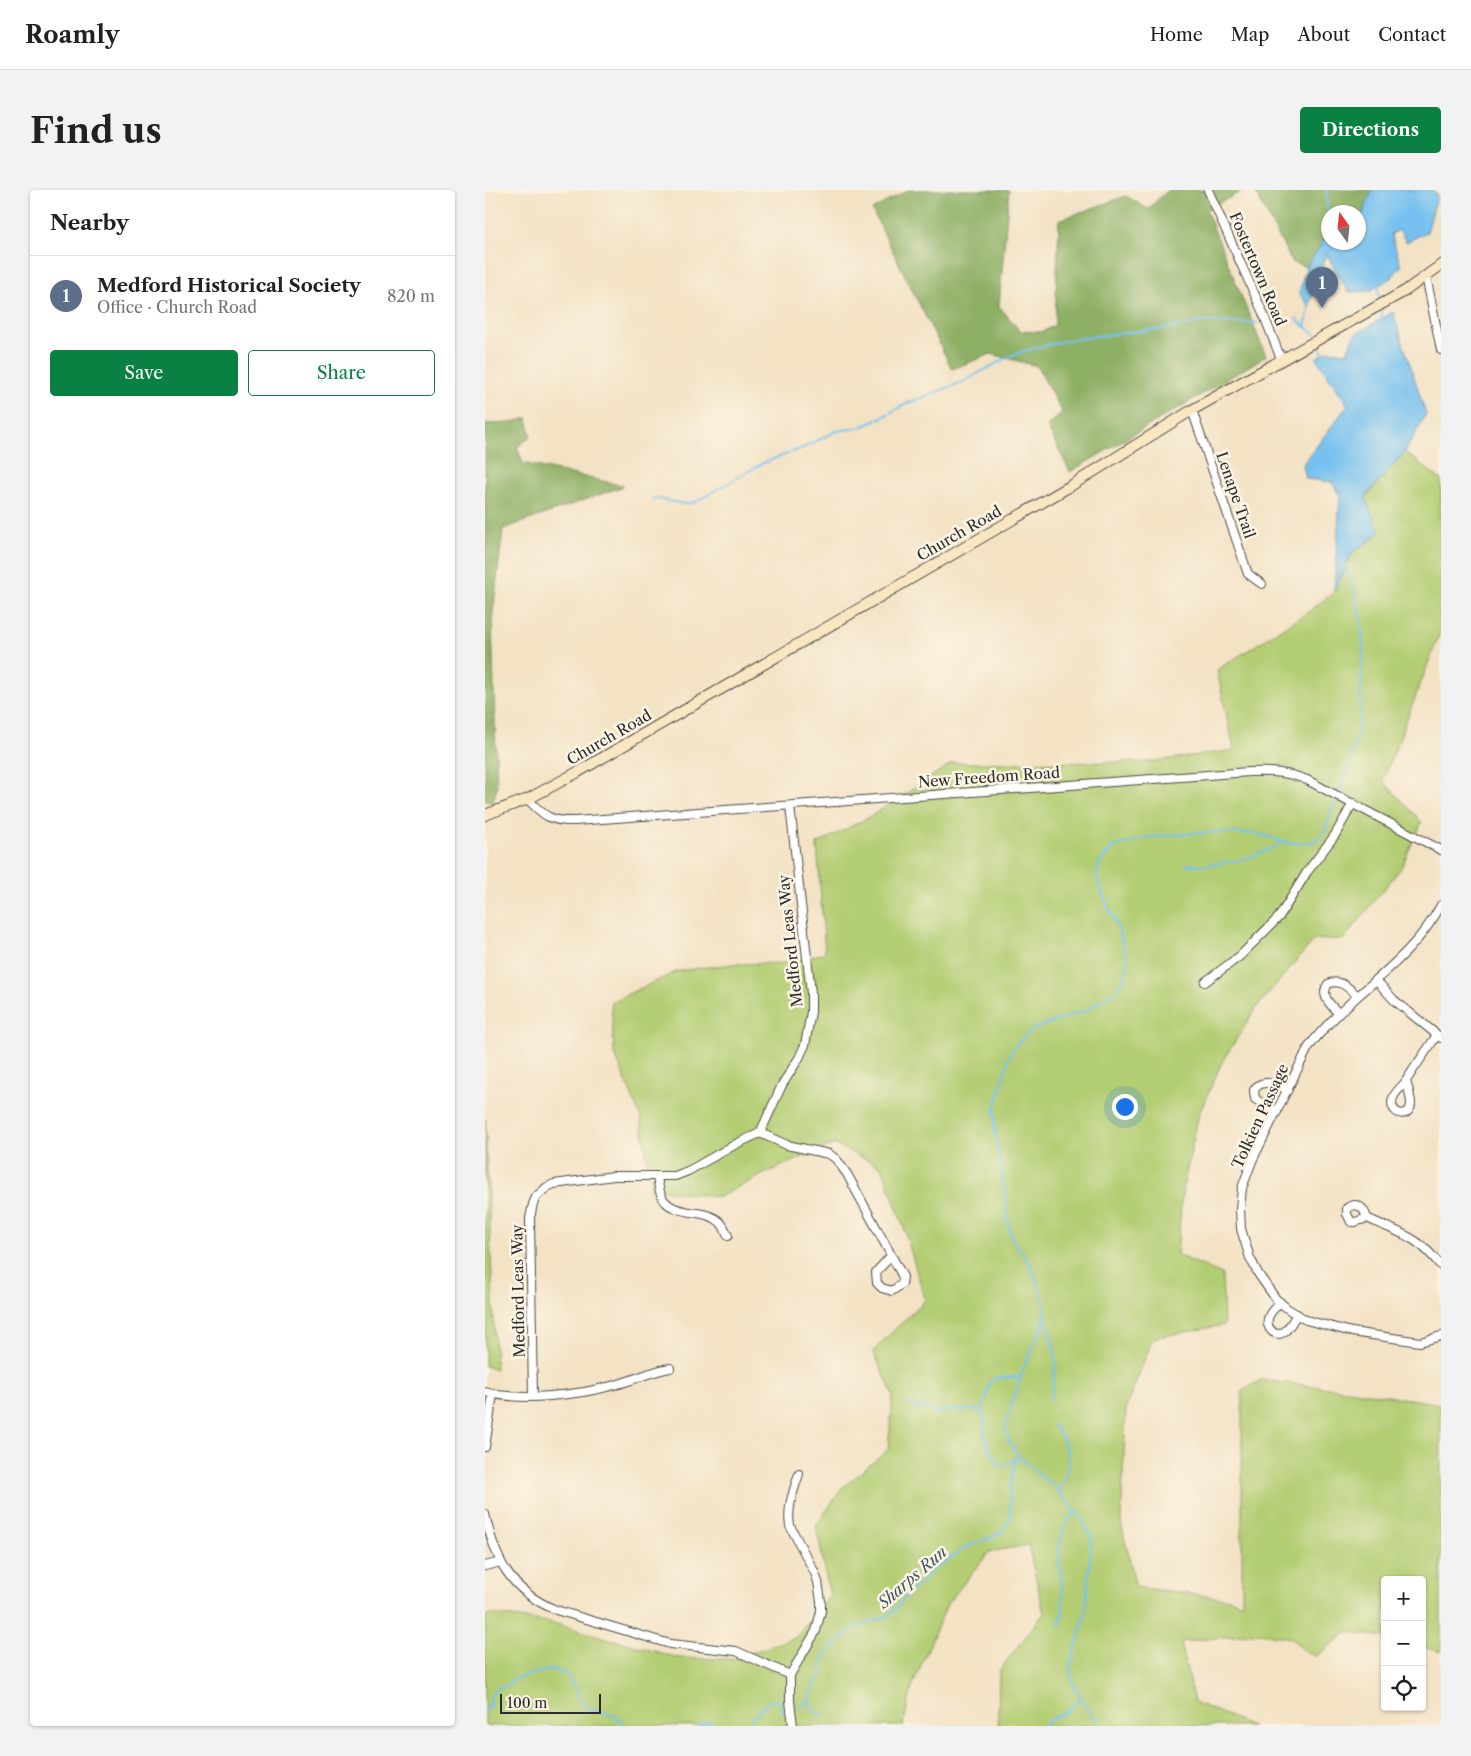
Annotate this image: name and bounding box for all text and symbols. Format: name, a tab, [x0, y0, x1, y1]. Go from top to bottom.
text: Roamly	[25, 20, 119, 49]
text: Home	[1150, 24, 1203, 46]
text: Map	[1231, 24, 1269, 46]
text: About	[1297, 24, 1350, 46]
text: Contact	[1378, 24, 1446, 46]
button: Directions	[1300, 107, 1441, 153]
text: Find us	[30, 109, 162, 152]
north arrow	[1321, 205, 1366, 250]
street label: Fostertown Road	[1225, 209, 1291, 329]
text: Nearby	[50, 210, 129, 235]
pin: 1	[1306, 267, 1338, 308]
text: Medford Historical Society	[97, 274, 361, 297]
text: 1	[62, 286, 70, 306]
text: 820 m	[387, 286, 435, 306]
text: Office · Church Road	[97, 297, 257, 317]
button: Save	[50, 350, 238, 396]
button: Share	[248, 350, 435, 396]
street label: Lenape Trail	[1212, 449, 1260, 541]
street label: Church Road	[913, 501, 1005, 565]
street label: Church Road	[563, 705, 655, 769]
street label: New Freedom Road	[917, 763, 1061, 791]
street label: Medford Leas Way	[774, 873, 806, 1008]
street label: Tolkien Passage	[1227, 1061, 1293, 1171]
your location	[1112, 1094, 1138, 1120]
street label: Medford Leas Way	[507, 1224, 529, 1358]
water label: Sharps Run	[873, 1542, 951, 1613]
map controls	[1381, 1576, 1426, 1711]
button: +	[1381, 1576, 1426, 1621]
button: −	[1381, 1621, 1426, 1666]
button: locate	[1381, 1666, 1426, 1711]
scale bar	[500, 1691, 601, 1714]
text: 100 m	[507, 1694, 547, 1712]

